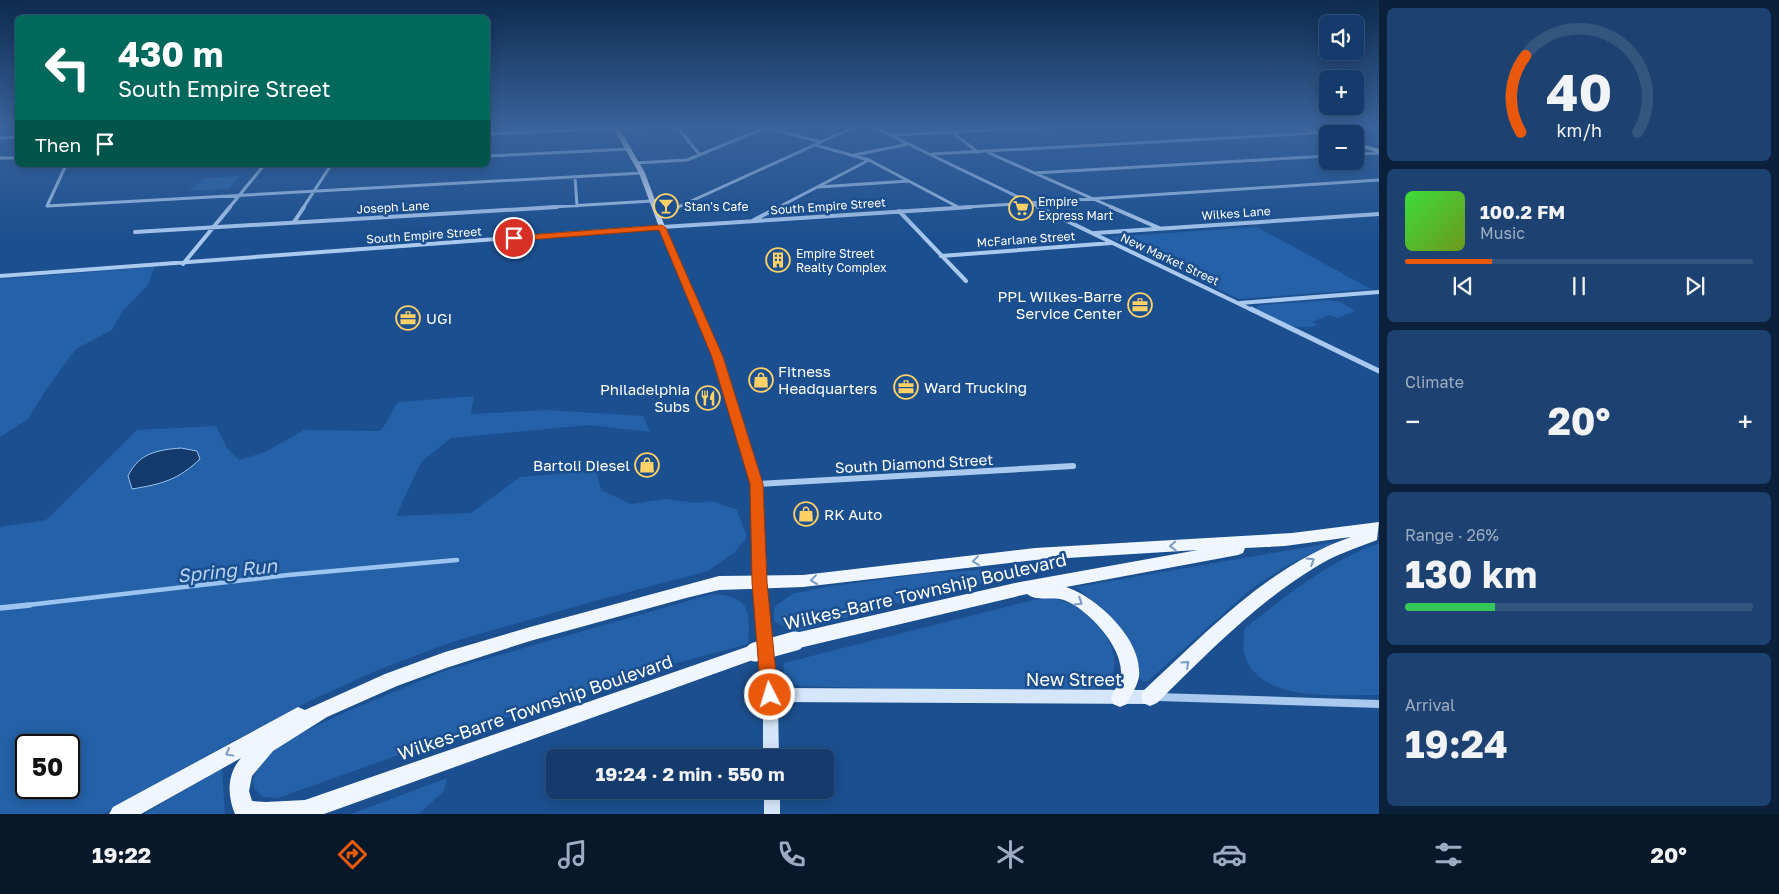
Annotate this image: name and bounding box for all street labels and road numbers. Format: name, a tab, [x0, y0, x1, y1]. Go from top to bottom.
street label: South Empire Street	[770, 194, 887, 218]
street label: Joseph Lane	[356, 198, 430, 216]
street label: Wilkes Lane	[1201, 203, 1271, 223]
street label: South Empire Street	[366, 223, 483, 247]
street label: McFarlane Street	[976, 228, 1076, 250]
street label: New Market Street	[1118, 230, 1222, 289]
street label: South Diamond Street	[834, 450, 994, 476]
street label: Wilkes-Barre Township Boulevard	[782, 548, 1068, 634]
street label: Wilkes-Barre Township Boulevard	[395, 649, 675, 765]
street label: New Street	[1026, 668, 1122, 690]

